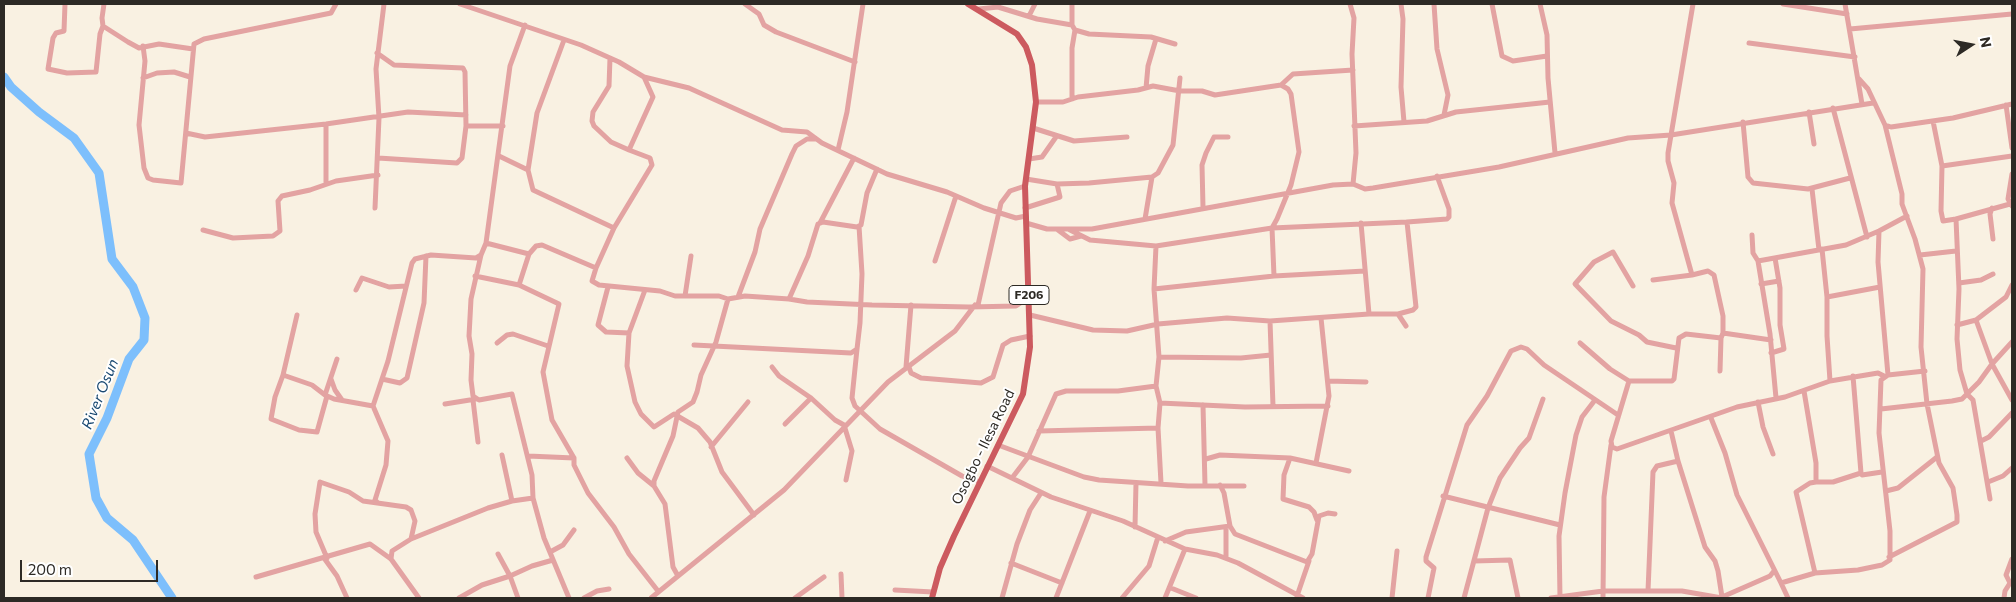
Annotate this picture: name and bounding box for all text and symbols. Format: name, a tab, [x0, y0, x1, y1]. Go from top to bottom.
north arrow	[1946, 20, 1996, 70]
text: N	[1977, 35, 1996, 49]
road number: F206	[1009, 286, 1049, 304]
water label: River Osun	[78, 356, 122, 432]
street label: Osogbo - Ilesa Road	[948, 387, 1018, 507]
scale bar	[22, 550, 160, 582]
text: 200 m	[28, 560, 72, 578]

